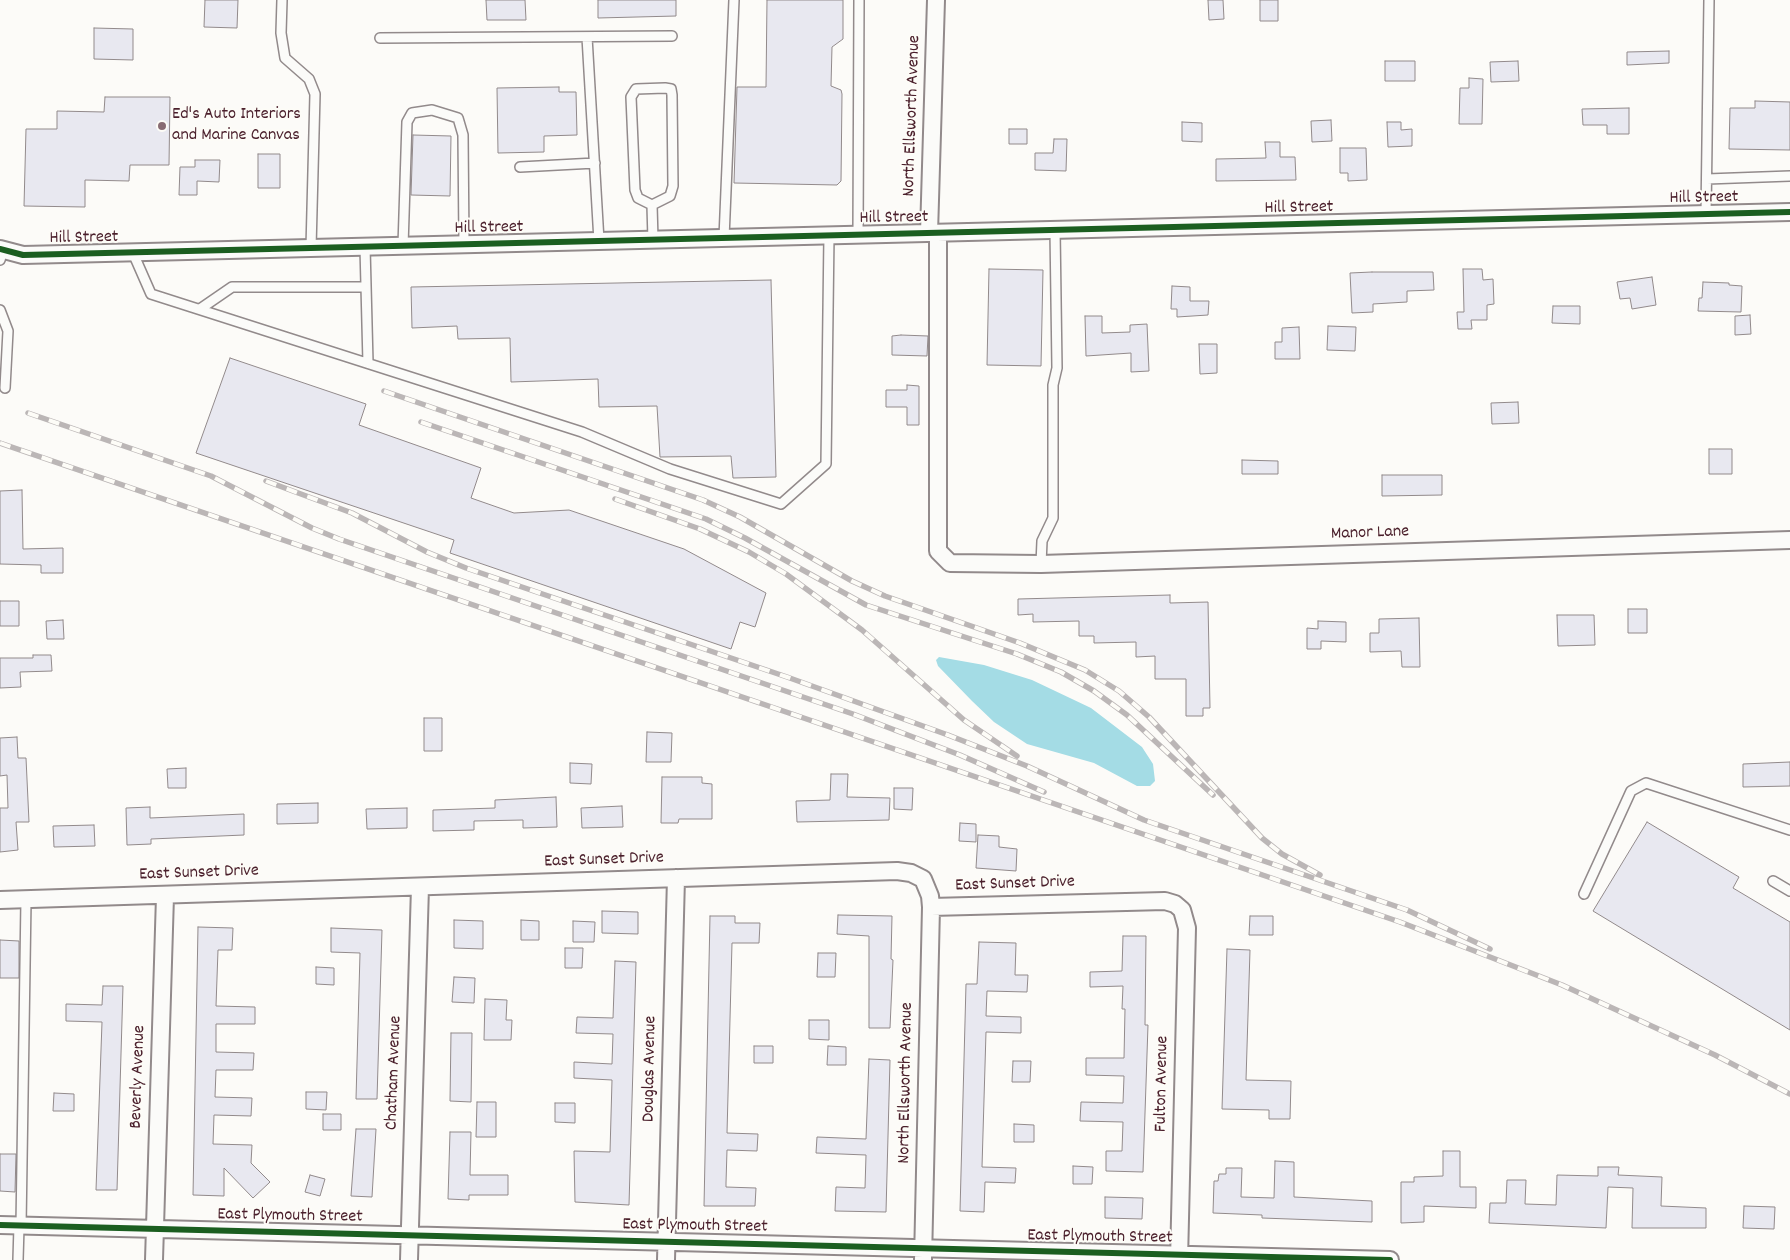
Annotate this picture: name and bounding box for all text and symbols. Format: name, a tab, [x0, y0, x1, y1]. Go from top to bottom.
street label: North Ellsworth Avenue	[899, 35, 927, 197]
place label: Ed's Auto Interiors and Marine Canvas	[172, 105, 301, 148]
marker: Ed's Auto Interiors and Marine Canvas	[156, 120, 168, 132]
street label: Hill Street	[1669, 188, 1739, 210]
street label: Hill Street	[1264, 198, 1334, 220]
street label: Hill Street	[859, 208, 929, 230]
street label: Hill Street	[454, 218, 524, 240]
street label: Hill Street	[49, 228, 119, 250]
street label: Manor Lane	[1331, 522, 1409, 546]
street label: East Sunset Drive	[544, 848, 664, 874]
street label: East Sunset Drive	[139, 861, 259, 887]
street label: East Sunset Drive	[955, 872, 1075, 898]
street label: North Ellsworth Avenue	[895, 1002, 919, 1164]
street label: Chatham Avenue	[382, 1015, 408, 1131]
street label: Douglas Avenue	[639, 1016, 663, 1122]
street label: Beverly Avenue	[126, 1025, 152, 1129]
street label: Fulton Avenue	[1151, 1036, 1175, 1132]
street label: East Plymouth Street	[217, 1205, 363, 1229]
street label: East Plymouth Street	[622, 1215, 768, 1239]
street label: East Plymouth Street	[1027, 1226, 1173, 1250]

